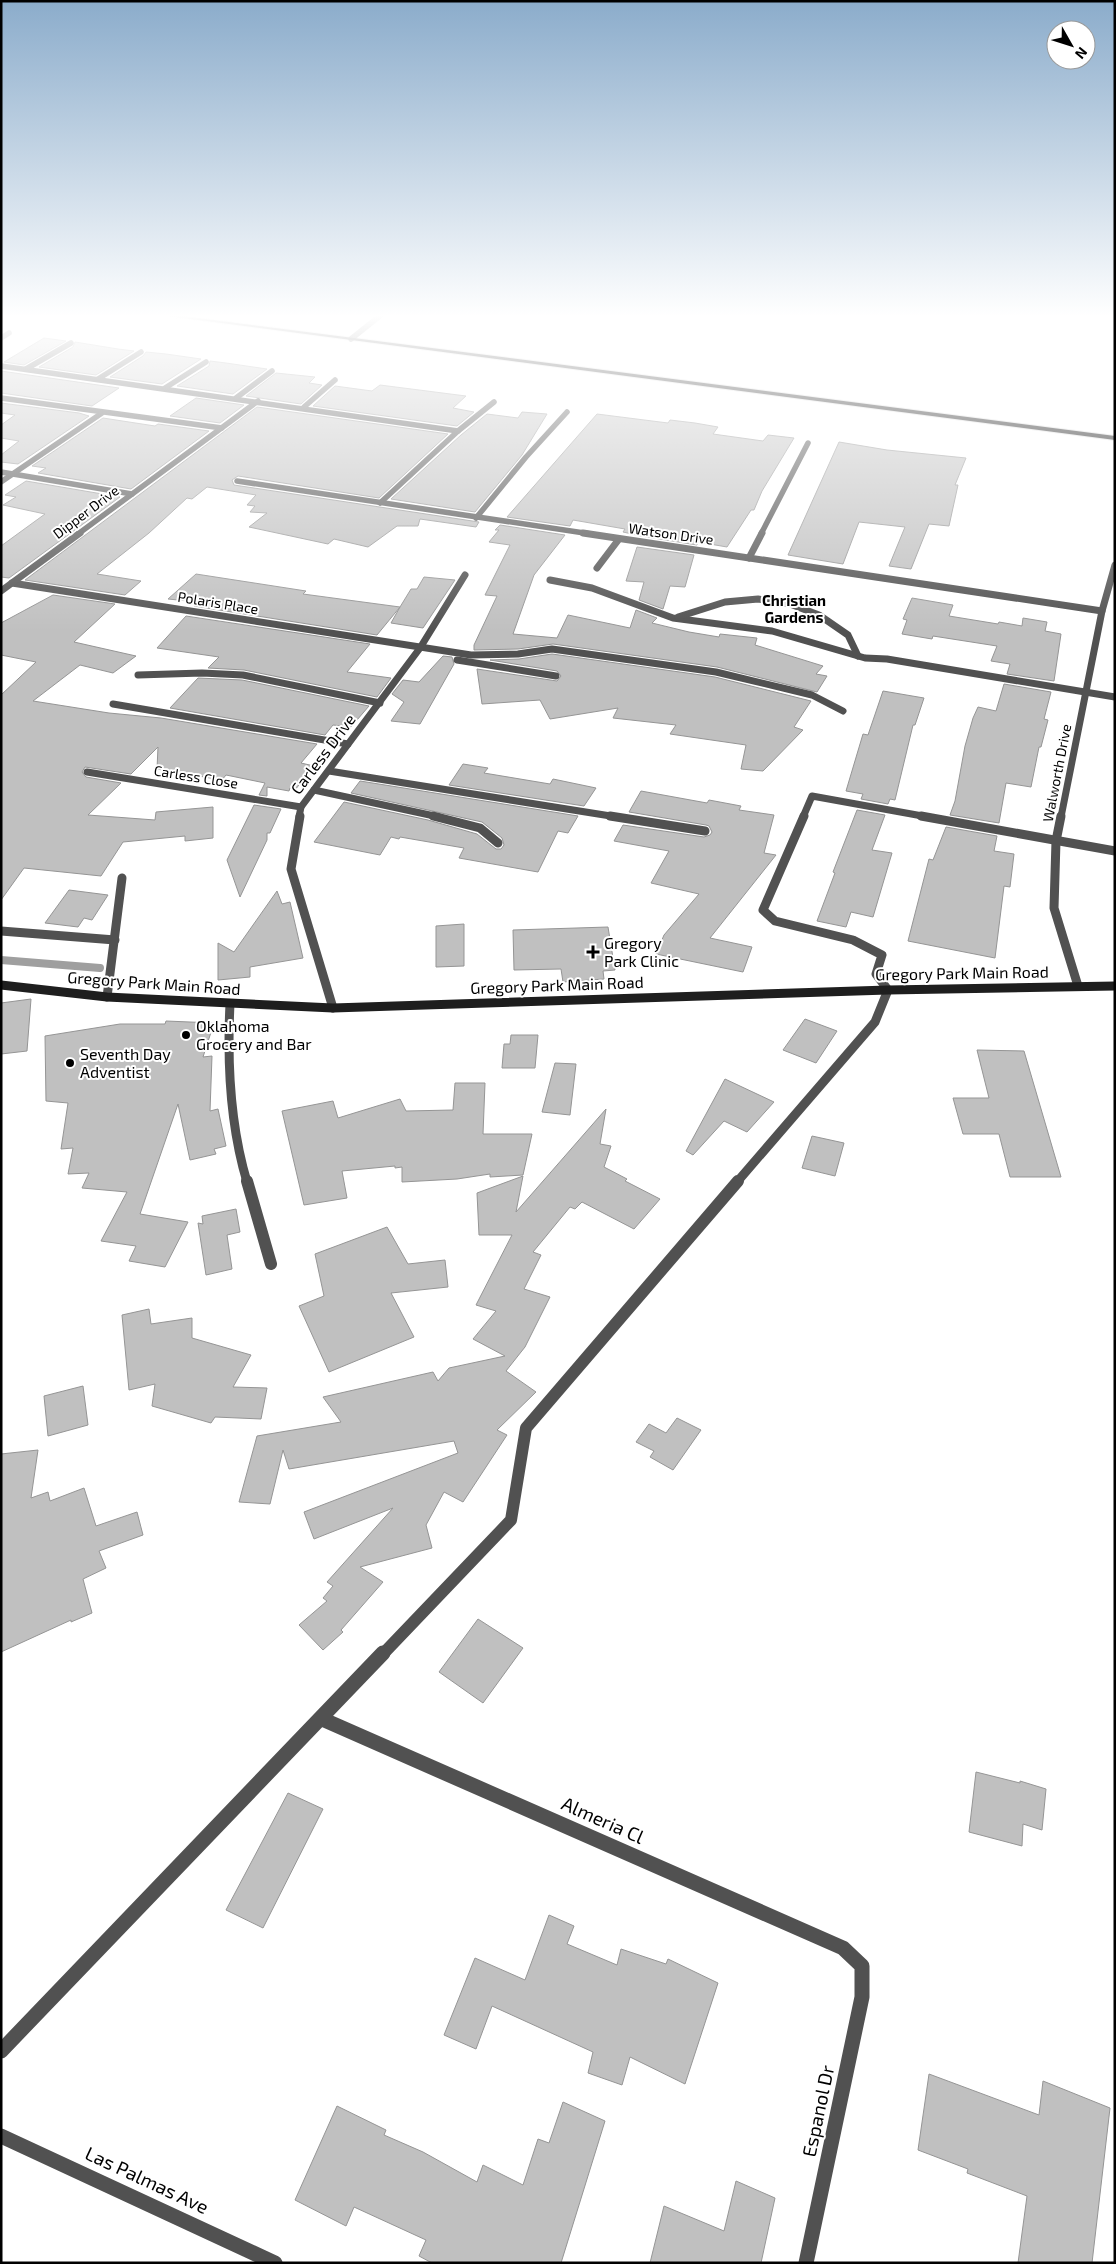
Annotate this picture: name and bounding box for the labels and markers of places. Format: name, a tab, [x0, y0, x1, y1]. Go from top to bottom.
place label: Gregory Park Clinic	[604, 933, 679, 970]
marker: Gregory Park Clinic	[586, 945, 600, 959]
place label: Oklahoma Grocery and Bar	[196, 1016, 312, 1053]
marker: Oklahoma Grocery and Bar	[180, 1029, 192, 1041]
place label: Seventh Day Adventist	[80, 1044, 171, 1081]
marker: Seventh Day Adventist	[64, 1057, 76, 1069]

